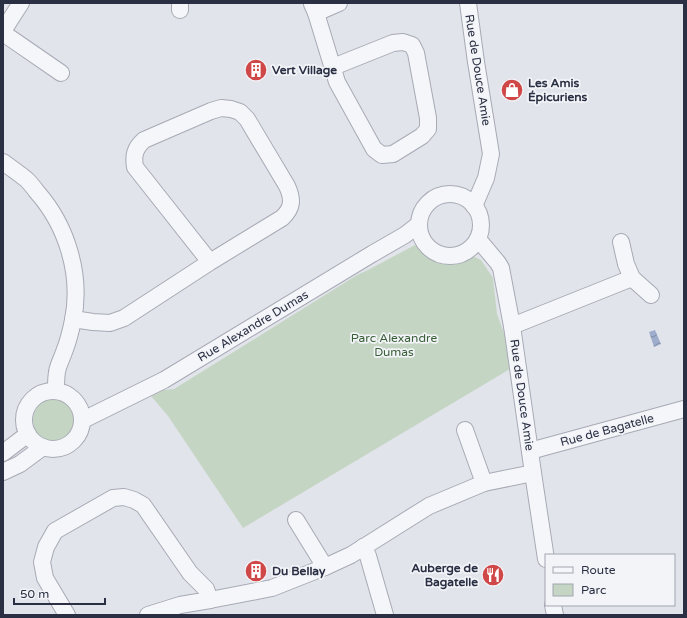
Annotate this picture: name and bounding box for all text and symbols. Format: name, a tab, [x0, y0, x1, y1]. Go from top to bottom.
street label: Rue de Douce Amie	[462, 13, 494, 127]
building icon: Vert Village	[243, 57, 269, 83]
place label: Vert Village	[272, 63, 337, 78]
place label: Les Amis Épicuriens	[528, 76, 588, 105]
shop icon: Les Amis Épicuriens	[499, 77, 525, 103]
street label: Rue Alexandre Dumas	[195, 287, 311, 365]
park label: Parc Alexandre Dumas	[351, 331, 437, 359]
street label: Rue de Douce Amie	[507, 338, 537, 452]
street label: Rue de Bagatelle	[559, 411, 656, 449]
legend	[545, 554, 675, 606]
building icon: Du Bellay	[243, 558, 269, 584]
place label: Auberge de Bagatelle	[411, 561, 478, 590]
restaurant icon: Auberge de Bagatelle	[480, 562, 506, 588]
text: Route	[581, 563, 616, 577]
place label: Du Bellay	[272, 564, 326, 579]
scale bar	[14, 580, 105, 606]
text: Parc	[581, 583, 606, 597]
text: 50 m	[20, 587, 49, 601]

